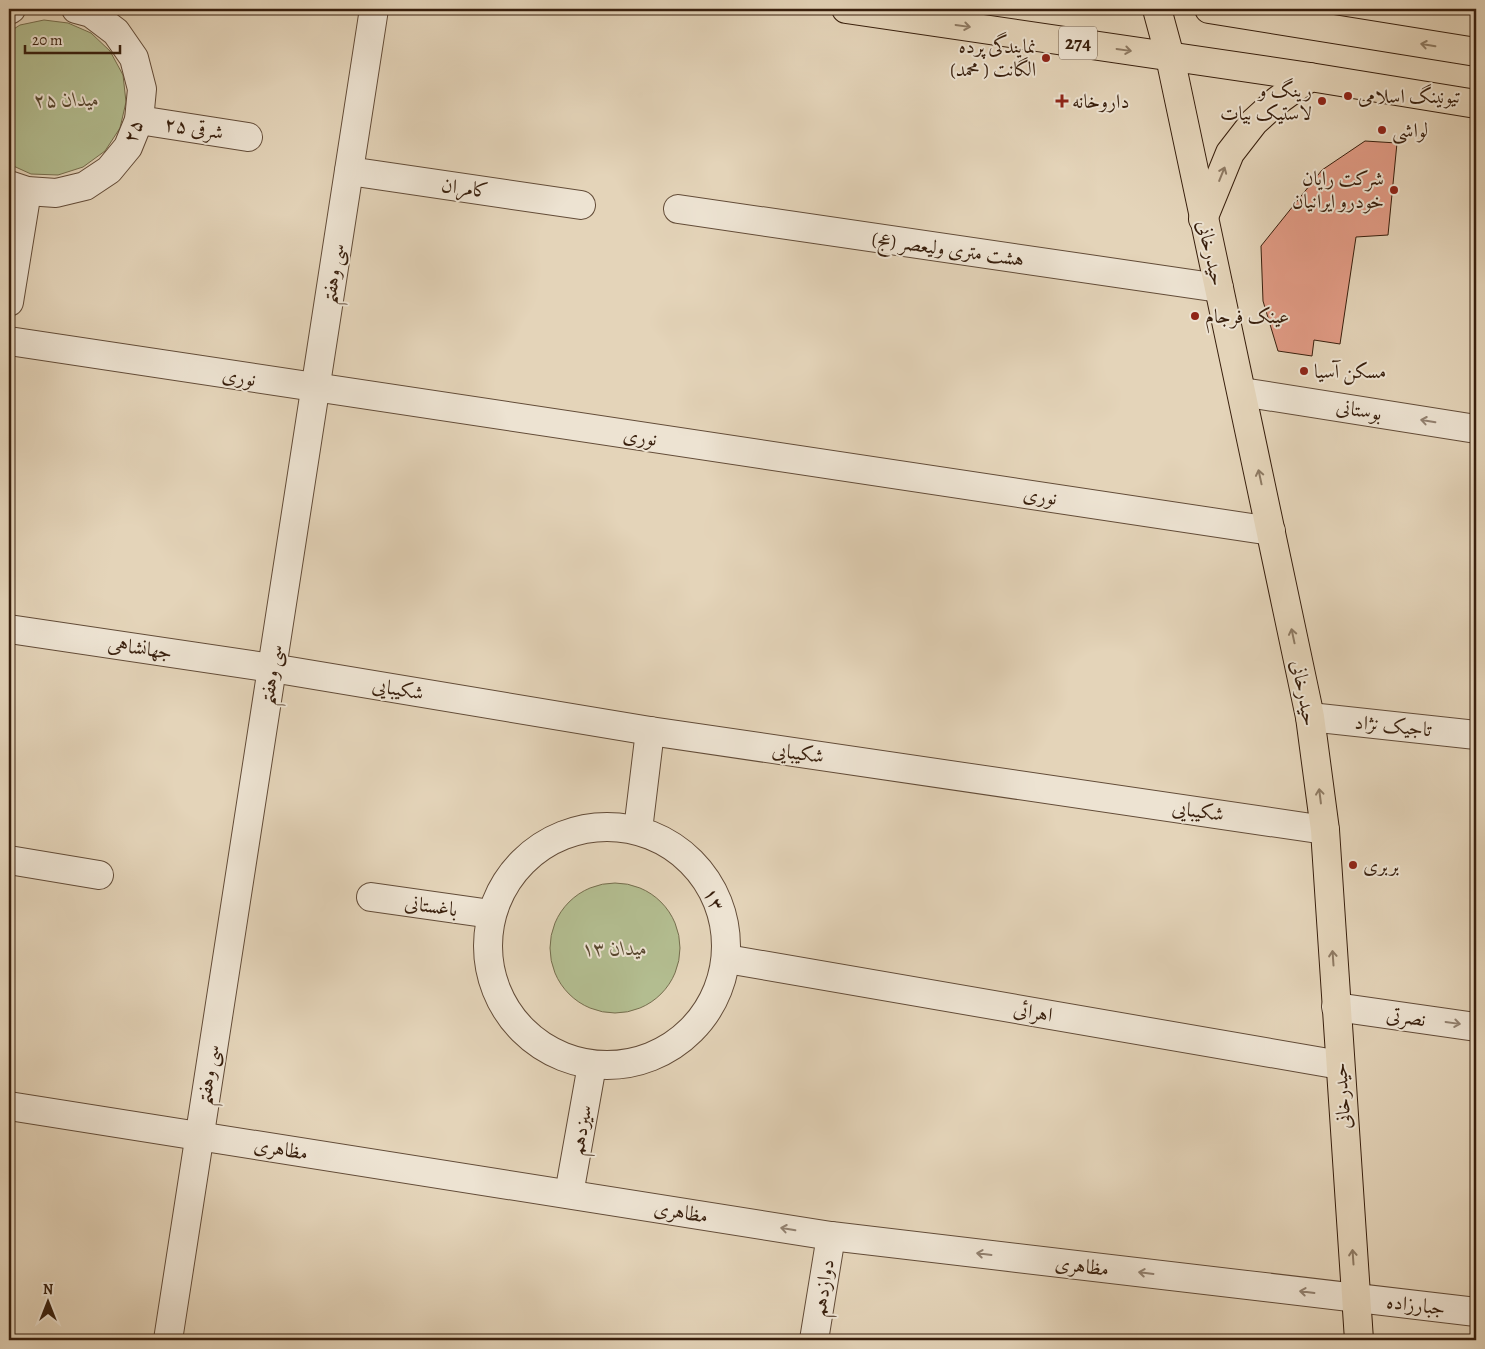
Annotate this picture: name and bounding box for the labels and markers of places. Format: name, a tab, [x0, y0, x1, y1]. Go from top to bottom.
place label: نمایندگی پرده الگانت ( محمد)	[950, 31, 1036, 83]
marker: نمایندگی پرده الگانت ( محمد)	[1040, 52, 1052, 64]
place label: رینگ و لاستیک بیات	[1220, 77, 1312, 127]
place label: تیونینگ اسلامی	[1358, 83, 1461, 110]
place label: داروخانه	[1072, 88, 1129, 115]
marker: تیونینگ اسلامی	[1342, 90, 1354, 102]
marker: داروخانه	[1056, 95, 1068, 107]
marker: رینگ و لاستیک بیات	[1316, 95, 1328, 107]
place label: لواشی	[1392, 117, 1428, 145]
marker: لواشی	[1376, 124, 1388, 136]
place label: شرکت رایان خودرو ایرانیان	[1292, 165, 1384, 215]
marker: شرکت رایان خودرو ایرانیان	[1388, 184, 1400, 196]
place label: عینک فرجام	[1205, 303, 1289, 334]
marker: عینک فرجام	[1189, 310, 1201, 322]
place label: مسکن آسیا	[1314, 358, 1386, 385]
marker: مسکن آسیا	[1298, 365, 1310, 377]
place label: بربری	[1363, 852, 1399, 879]
marker: بربری	[1347, 859, 1359, 871]

